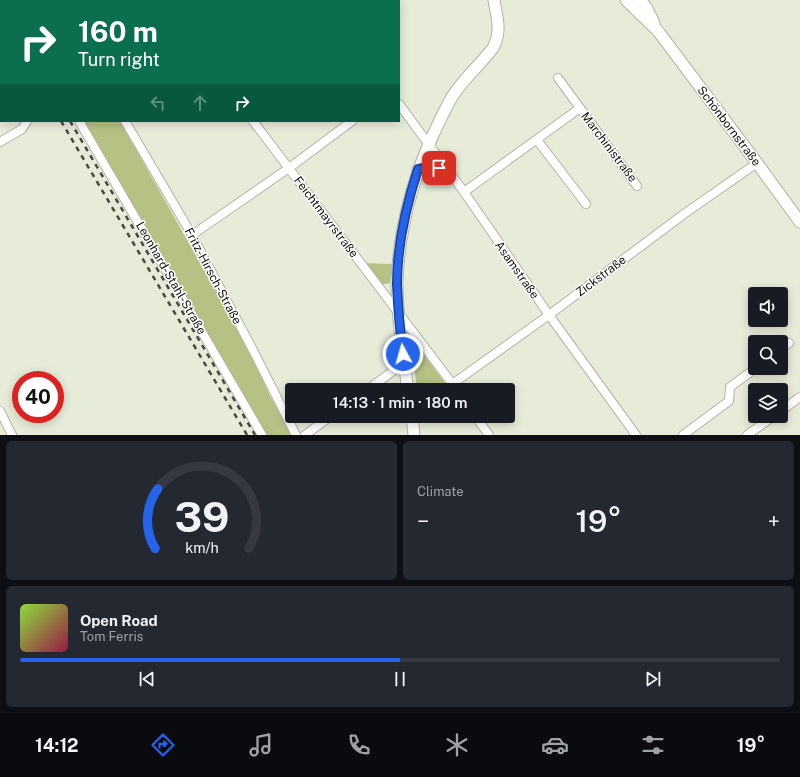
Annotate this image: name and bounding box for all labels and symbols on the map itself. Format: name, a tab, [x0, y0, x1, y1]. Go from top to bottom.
street label: Schönbornstraße	[694, 83, 764, 169]
street label: Marchinistraße	[578, 109, 640, 185]
pin	[422, 151, 456, 185]
street label: Feichtmayrstraße	[291, 174, 361, 260]
street label: Leonhard-Stahl-Straße	[133, 219, 209, 337]
street label: Fritz-Hirsch-Straße	[182, 225, 244, 327]
street label: Asamstraße	[492, 239, 542, 302]
street label: Zickstraße	[573, 253, 629, 299]
position arrow	[382, 333, 424, 375]
speed limit sign: 40	[12, 371, 64, 423]

